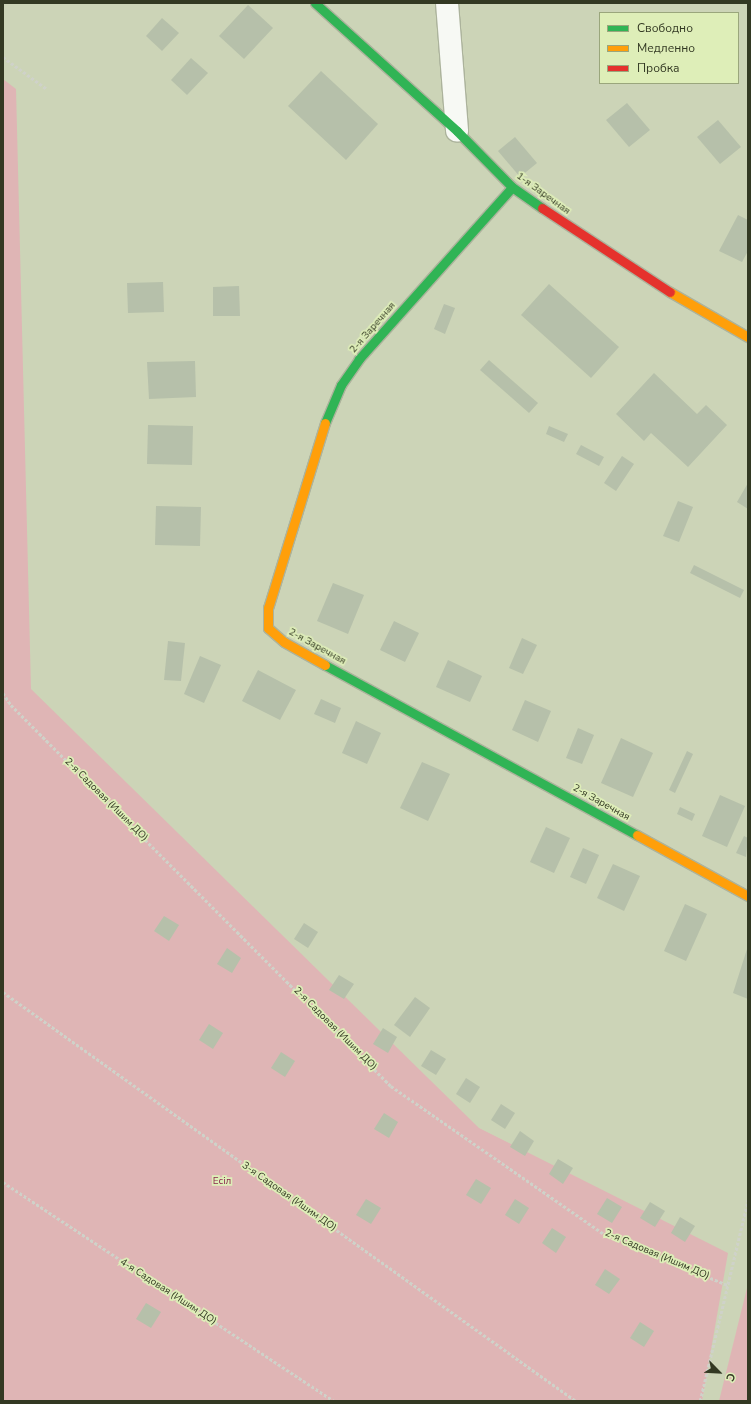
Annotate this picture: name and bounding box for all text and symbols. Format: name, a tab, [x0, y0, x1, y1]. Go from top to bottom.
legend	[599, 12, 739, 84]
text: Свободно	[637, 20, 693, 36]
text: Медленно	[637, 40, 695, 56]
text: Пробка	[637, 60, 680, 76]
street label: 1-я Заречная	[514, 170, 572, 218]
street label: 2-я Заречная	[348, 300, 398, 356]
street label: 2-я Заречная	[286, 626, 348, 668]
street label: 2-я Садовая (Ишим ДО)	[62, 756, 150, 844]
street label: 2-я Заречная	[570, 782, 632, 824]
street label: 2-я Садовая (Ишим ДО)	[291, 985, 379, 1073]
street label: 3-я Садовая (Ишим ДО)	[239, 1160, 339, 1234]
park label: Есіл	[213, 1176, 231, 1188]
street label: 2-я Садовая (Ишим ДО)	[603, 1227, 711, 1283]
street label: 4-я Садовая (Ишим ДО)	[117, 1256, 219, 1328]
north arrow	[699, 1352, 739, 1392]
text: С	[722, 1371, 739, 1384]

